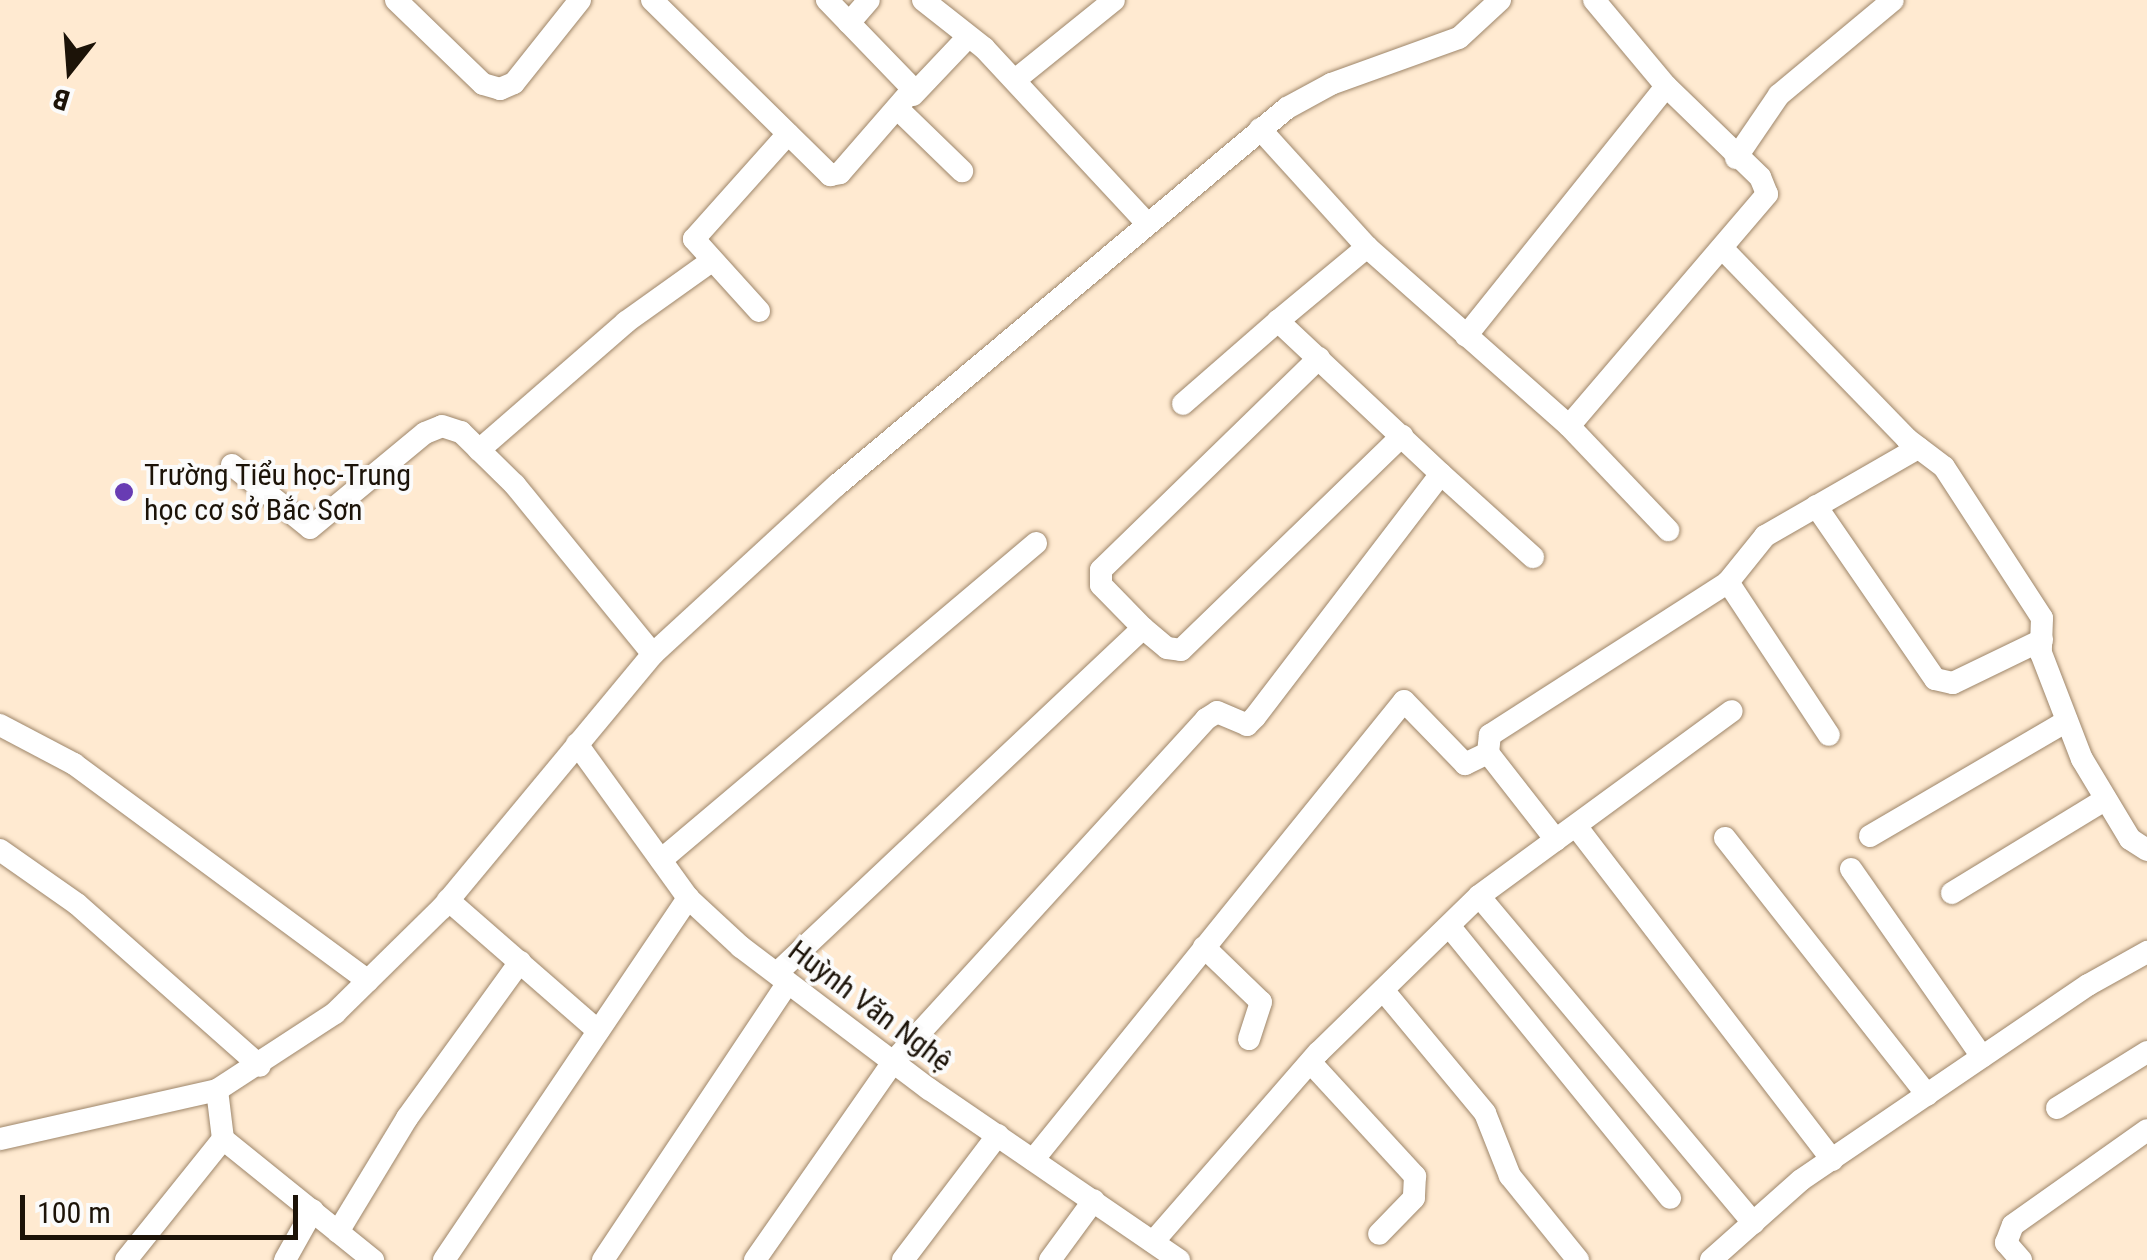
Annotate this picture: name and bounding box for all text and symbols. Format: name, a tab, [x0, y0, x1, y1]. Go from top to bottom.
north arrow	[20, 20, 120, 120]
text: B	[49, 81, 73, 117]
place label: Trường Tiểu học-Trung học cơ sở Bắc Sơn	[144, 457, 412, 528]
marker: Trường Tiểu học-Trung học cơ sở Bắc Sơn	[113, 481, 135, 503]
street label: Huỳnh Văn Nghệ	[781, 933, 959, 1079]
scale bar	[25, 1175, 302, 1237]
text: 100 m	[37, 1195, 111, 1230]

